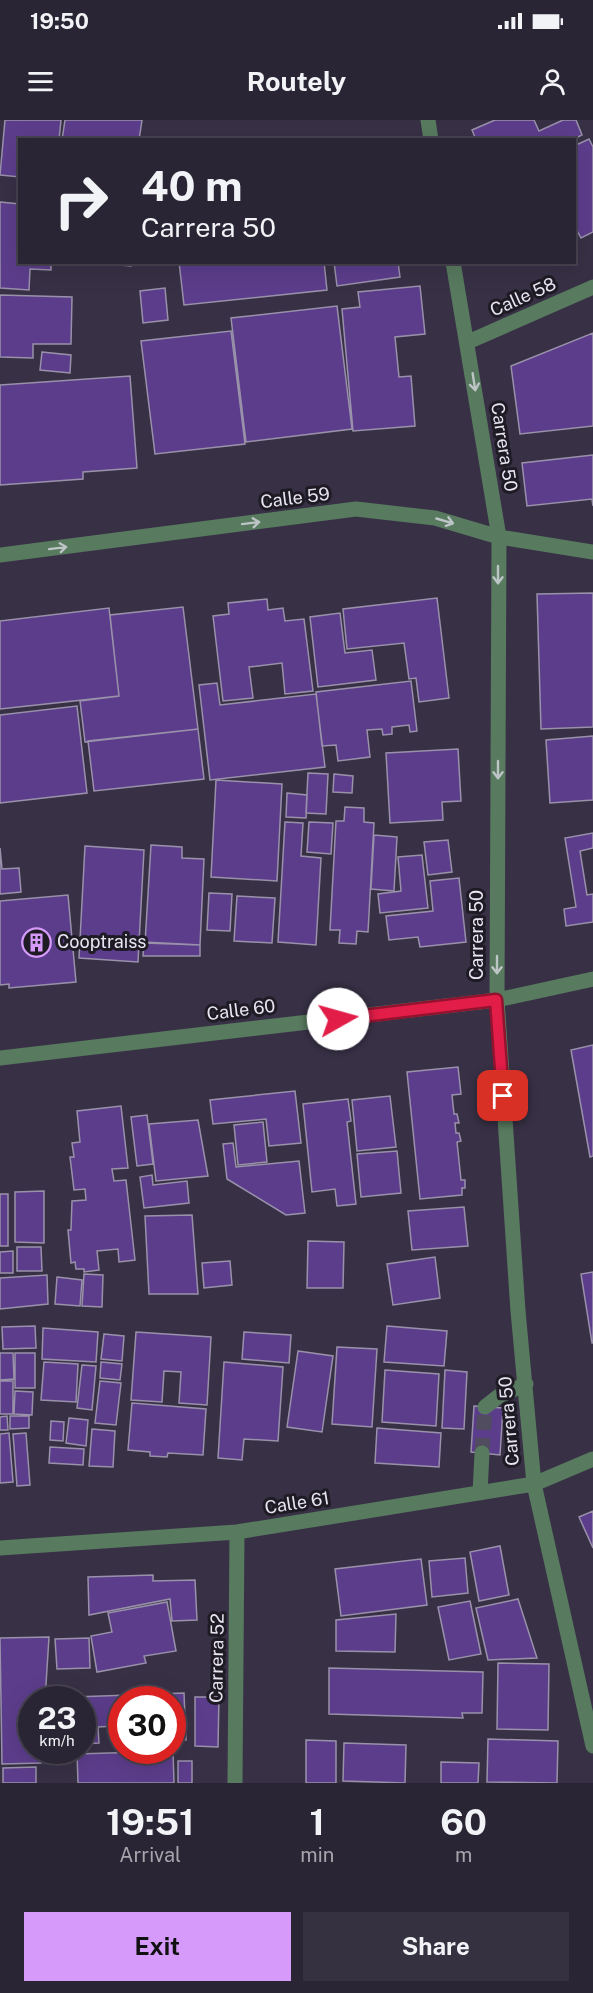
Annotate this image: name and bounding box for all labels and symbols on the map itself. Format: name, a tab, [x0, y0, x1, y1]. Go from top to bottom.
street label: Calle 58	[487, 273, 559, 320]
one-way arrow	[469, 372, 480, 392]
street label: Carrera 50	[487, 401, 522, 493]
street label: Calle 59	[259, 483, 331, 512]
one-way arrow	[435, 516, 454, 527]
one-way arrow	[241, 517, 261, 528]
one-way arrow	[48, 542, 67, 553]
one-way arrow	[493, 565, 504, 585]
one-way arrow	[492, 760, 504, 780]
street label: Carrera 50	[466, 890, 487, 980]
building icon: Cooptraiss	[20, 926, 52, 958]
place label: Cooptraiss	[57, 931, 146, 952]
one-way arrow	[491, 955, 503, 975]
position arrow	[306, 987, 370, 1051]
street label: Calle 60	[205, 995, 276, 1024]
pin	[477, 1070, 528, 1121]
street label: Carrera 50	[494, 1375, 523, 1467]
street label: Calle 61	[263, 1487, 331, 1518]
street label: Carrera 52	[205, 1613, 228, 1703]
speed limit sign: 30	[108, 1686, 186, 1764]

